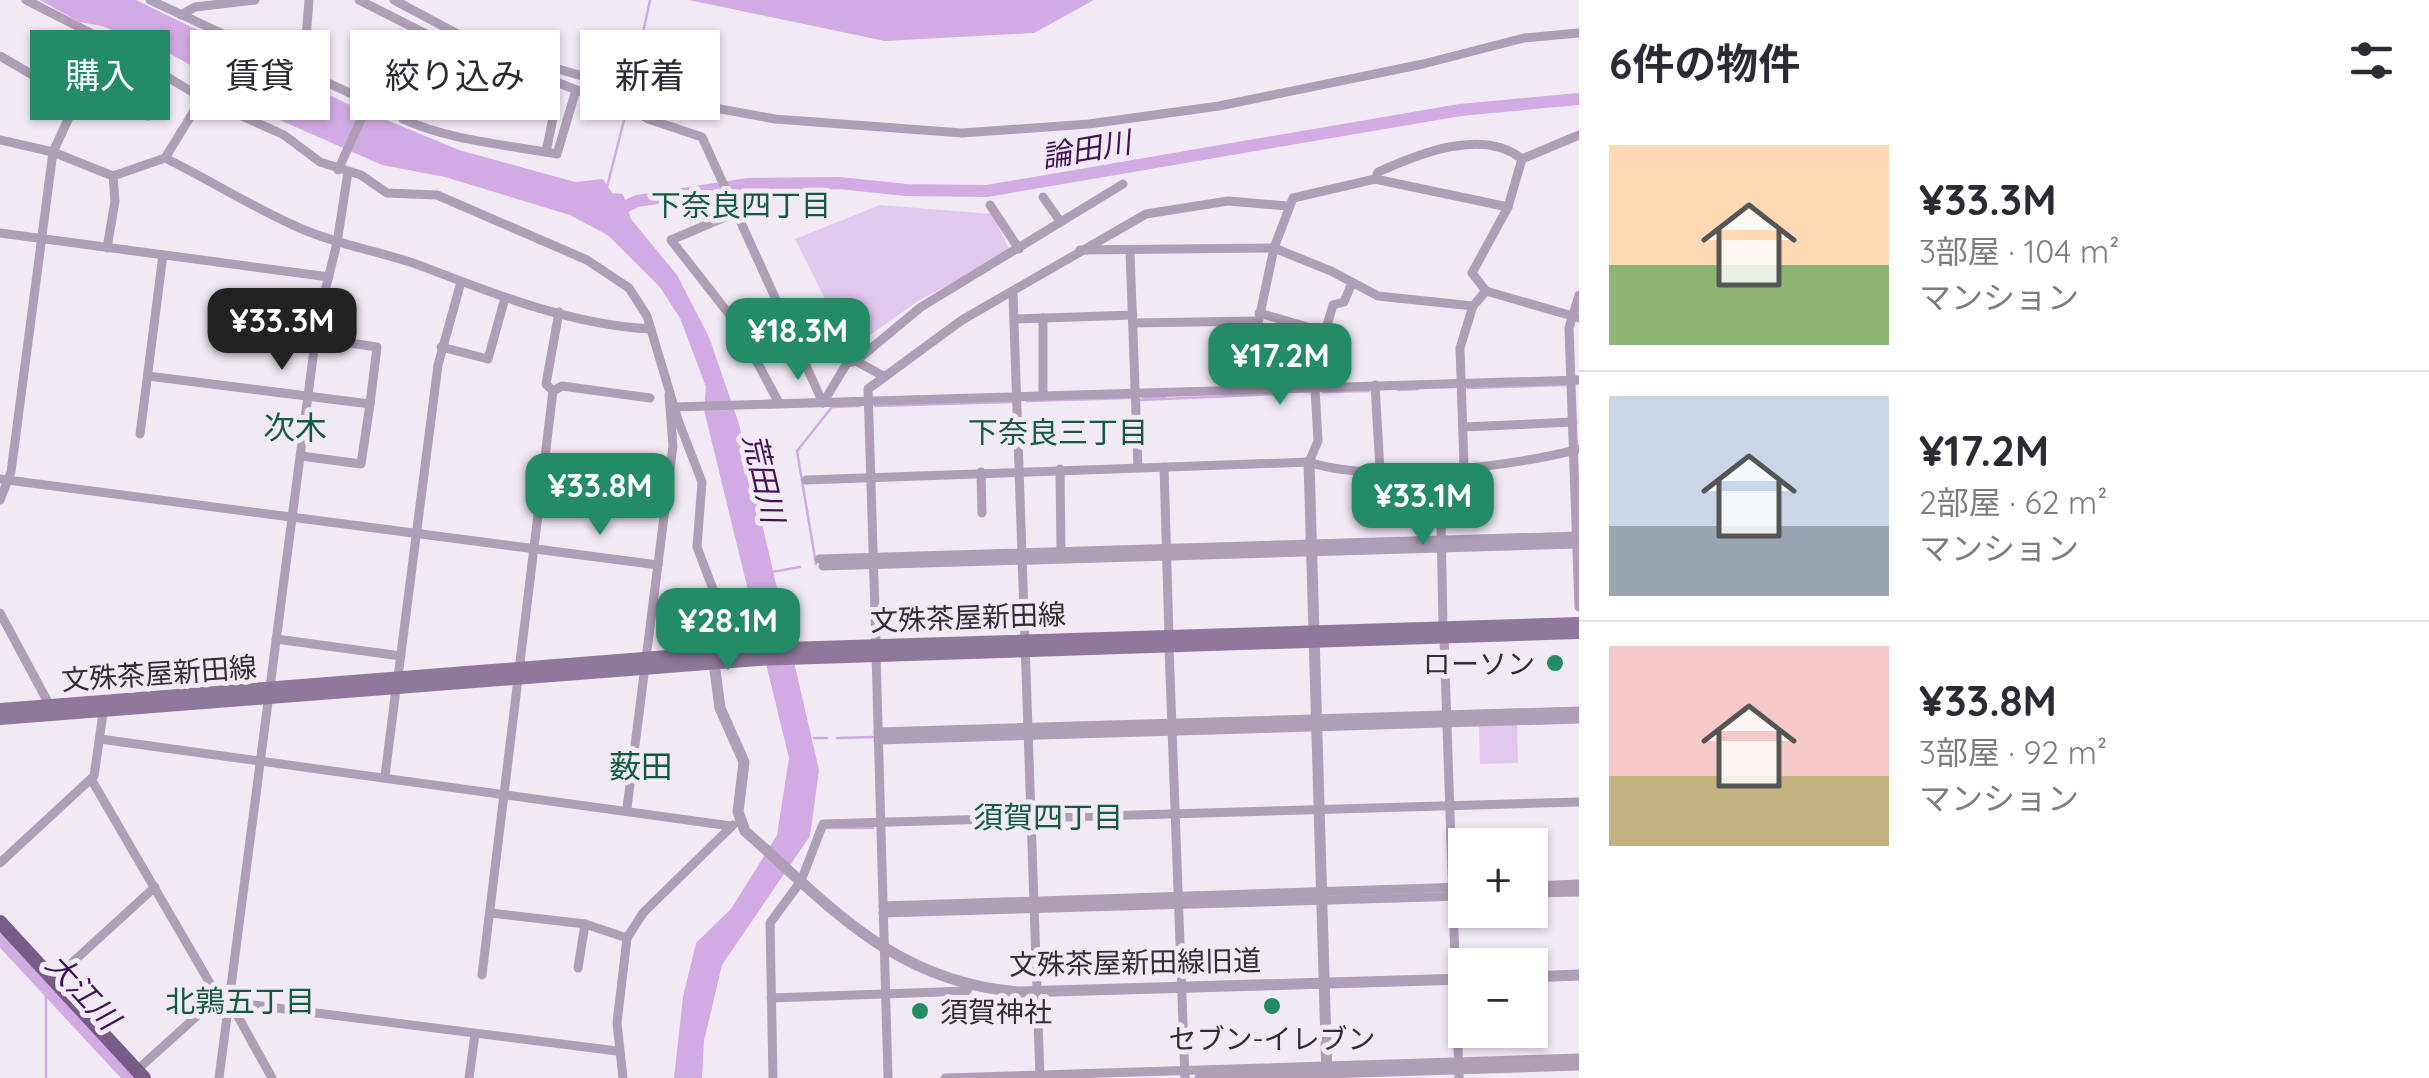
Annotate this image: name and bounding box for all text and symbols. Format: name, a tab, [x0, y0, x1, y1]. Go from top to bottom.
chip: 購入	[30, 30, 170, 120]
chip: 賃貸	[190, 30, 330, 120]
chip: 絞り込み	[350, 30, 560, 120]
chip: 新着	[580, 30, 720, 120]
icon: filters	[2344, 33, 2399, 88]
text: 6件の物件	[1609, 37, 1800, 90]
water label: 論田川	[1038, 122, 1137, 176]
text: ¥33.3M	[1919, 173, 2057, 226]
icon: home	[1689, 185, 1809, 305]
district label: 下奈良四丁目	[651, 186, 831, 224]
text: 3部屋 · 104 m²	[1919, 231, 2119, 271]
text: マンション	[1919, 277, 2079, 317]
pin: ¥33.3M	[201, 288, 363, 373]
pin: ¥18.3M	[717, 298, 879, 383]
text: ¥33.3M	[230, 300, 334, 340]
text: ¥18.3M	[748, 310, 848, 350]
pin: ¥17.2M	[1199, 323, 1361, 408]
text: ¥17.2M	[1230, 335, 1330, 375]
district label: 次木	[263, 407, 327, 447]
district label: 下奈良三丁目	[968, 413, 1148, 451]
text: ¥17.2M	[1919, 424, 2049, 477]
water label: 荒田川	[735, 430, 793, 529]
icon: home	[1689, 436, 1809, 556]
pin: ¥33.8M	[519, 453, 681, 538]
pin: ¥33.1M	[1342, 463, 1504, 548]
text: ¥33.8M	[547, 465, 653, 505]
text: ¥33.1M	[1374, 475, 1472, 515]
text: 2部屋 · 62 m²	[1919, 482, 2107, 522]
text: マンション	[1919, 528, 2079, 568]
pin: ¥28.1M	[647, 588, 809, 673]
street label: 文殊茶屋新田線	[869, 596, 1067, 638]
text: ¥28.1M	[678, 600, 778, 640]
place label: ローソン	[1423, 646, 1535, 681]
street label: 文殊茶屋新田線	[60, 649, 258, 697]
marker: ローソン	[1544, 652, 1566, 674]
text: ¥33.8M	[1919, 674, 2057, 727]
icon: home	[1689, 686, 1809, 806]
text: 3部屋 · 92 m²	[1919, 732, 2107, 772]
district label: 薮田	[609, 746, 673, 786]
text: マンション	[1919, 778, 2079, 818]
district label: 須賀四丁目	[973, 798, 1123, 836]
map controls	[1448, 828, 1548, 1048]
button: +	[1448, 828, 1548, 928]
street label: 文殊茶屋新田線旧道	[1009, 942, 1261, 982]
water label: 大江川	[38, 945, 130, 1039]
button: −	[1448, 948, 1548, 1048]
district label: 北鶉五丁目	[165, 982, 315, 1020]
place label: 須賀神社	[940, 994, 1052, 1029]
marker: セブン-イレブン	[1261, 995, 1283, 1017]
marker: 須賀神社	[909, 1000, 931, 1022]
place label: セブン-イレブン	[1169, 1021, 1375, 1056]

